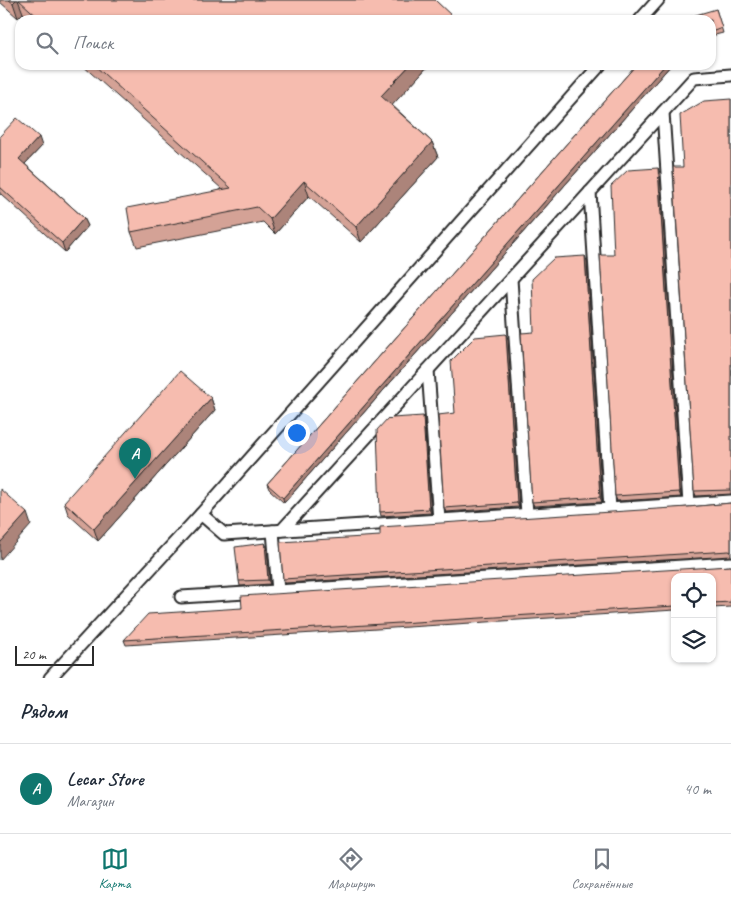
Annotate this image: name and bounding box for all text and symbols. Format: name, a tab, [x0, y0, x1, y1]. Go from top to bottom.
search box	[15, 15, 716, 70]
icon: search	[33, 29, 61, 57]
text: Поиск	[73, 31, 113, 55]
your location	[284, 420, 310, 446]
pin: A	[119, 438, 151, 479]
map controls	[671, 573, 716, 663]
button: locate	[671, 573, 716, 618]
button: layers	[671, 618, 716, 663]
scale bar	[15, 643, 94, 666]
text: 20 m	[22, 646, 46, 663]
text: Рядом	[20, 698, 67, 724]
text: Lecar Store	[67, 767, 143, 791]
text: A	[32, 779, 40, 799]
text: 40 m	[684, 779, 711, 799]
text: Магазин	[67, 791, 114, 811]
tab: Карта	[99, 845, 131, 892]
tab: Маршрут	[328, 845, 374, 892]
tab: Сохранённые	[572, 845, 632, 892]

